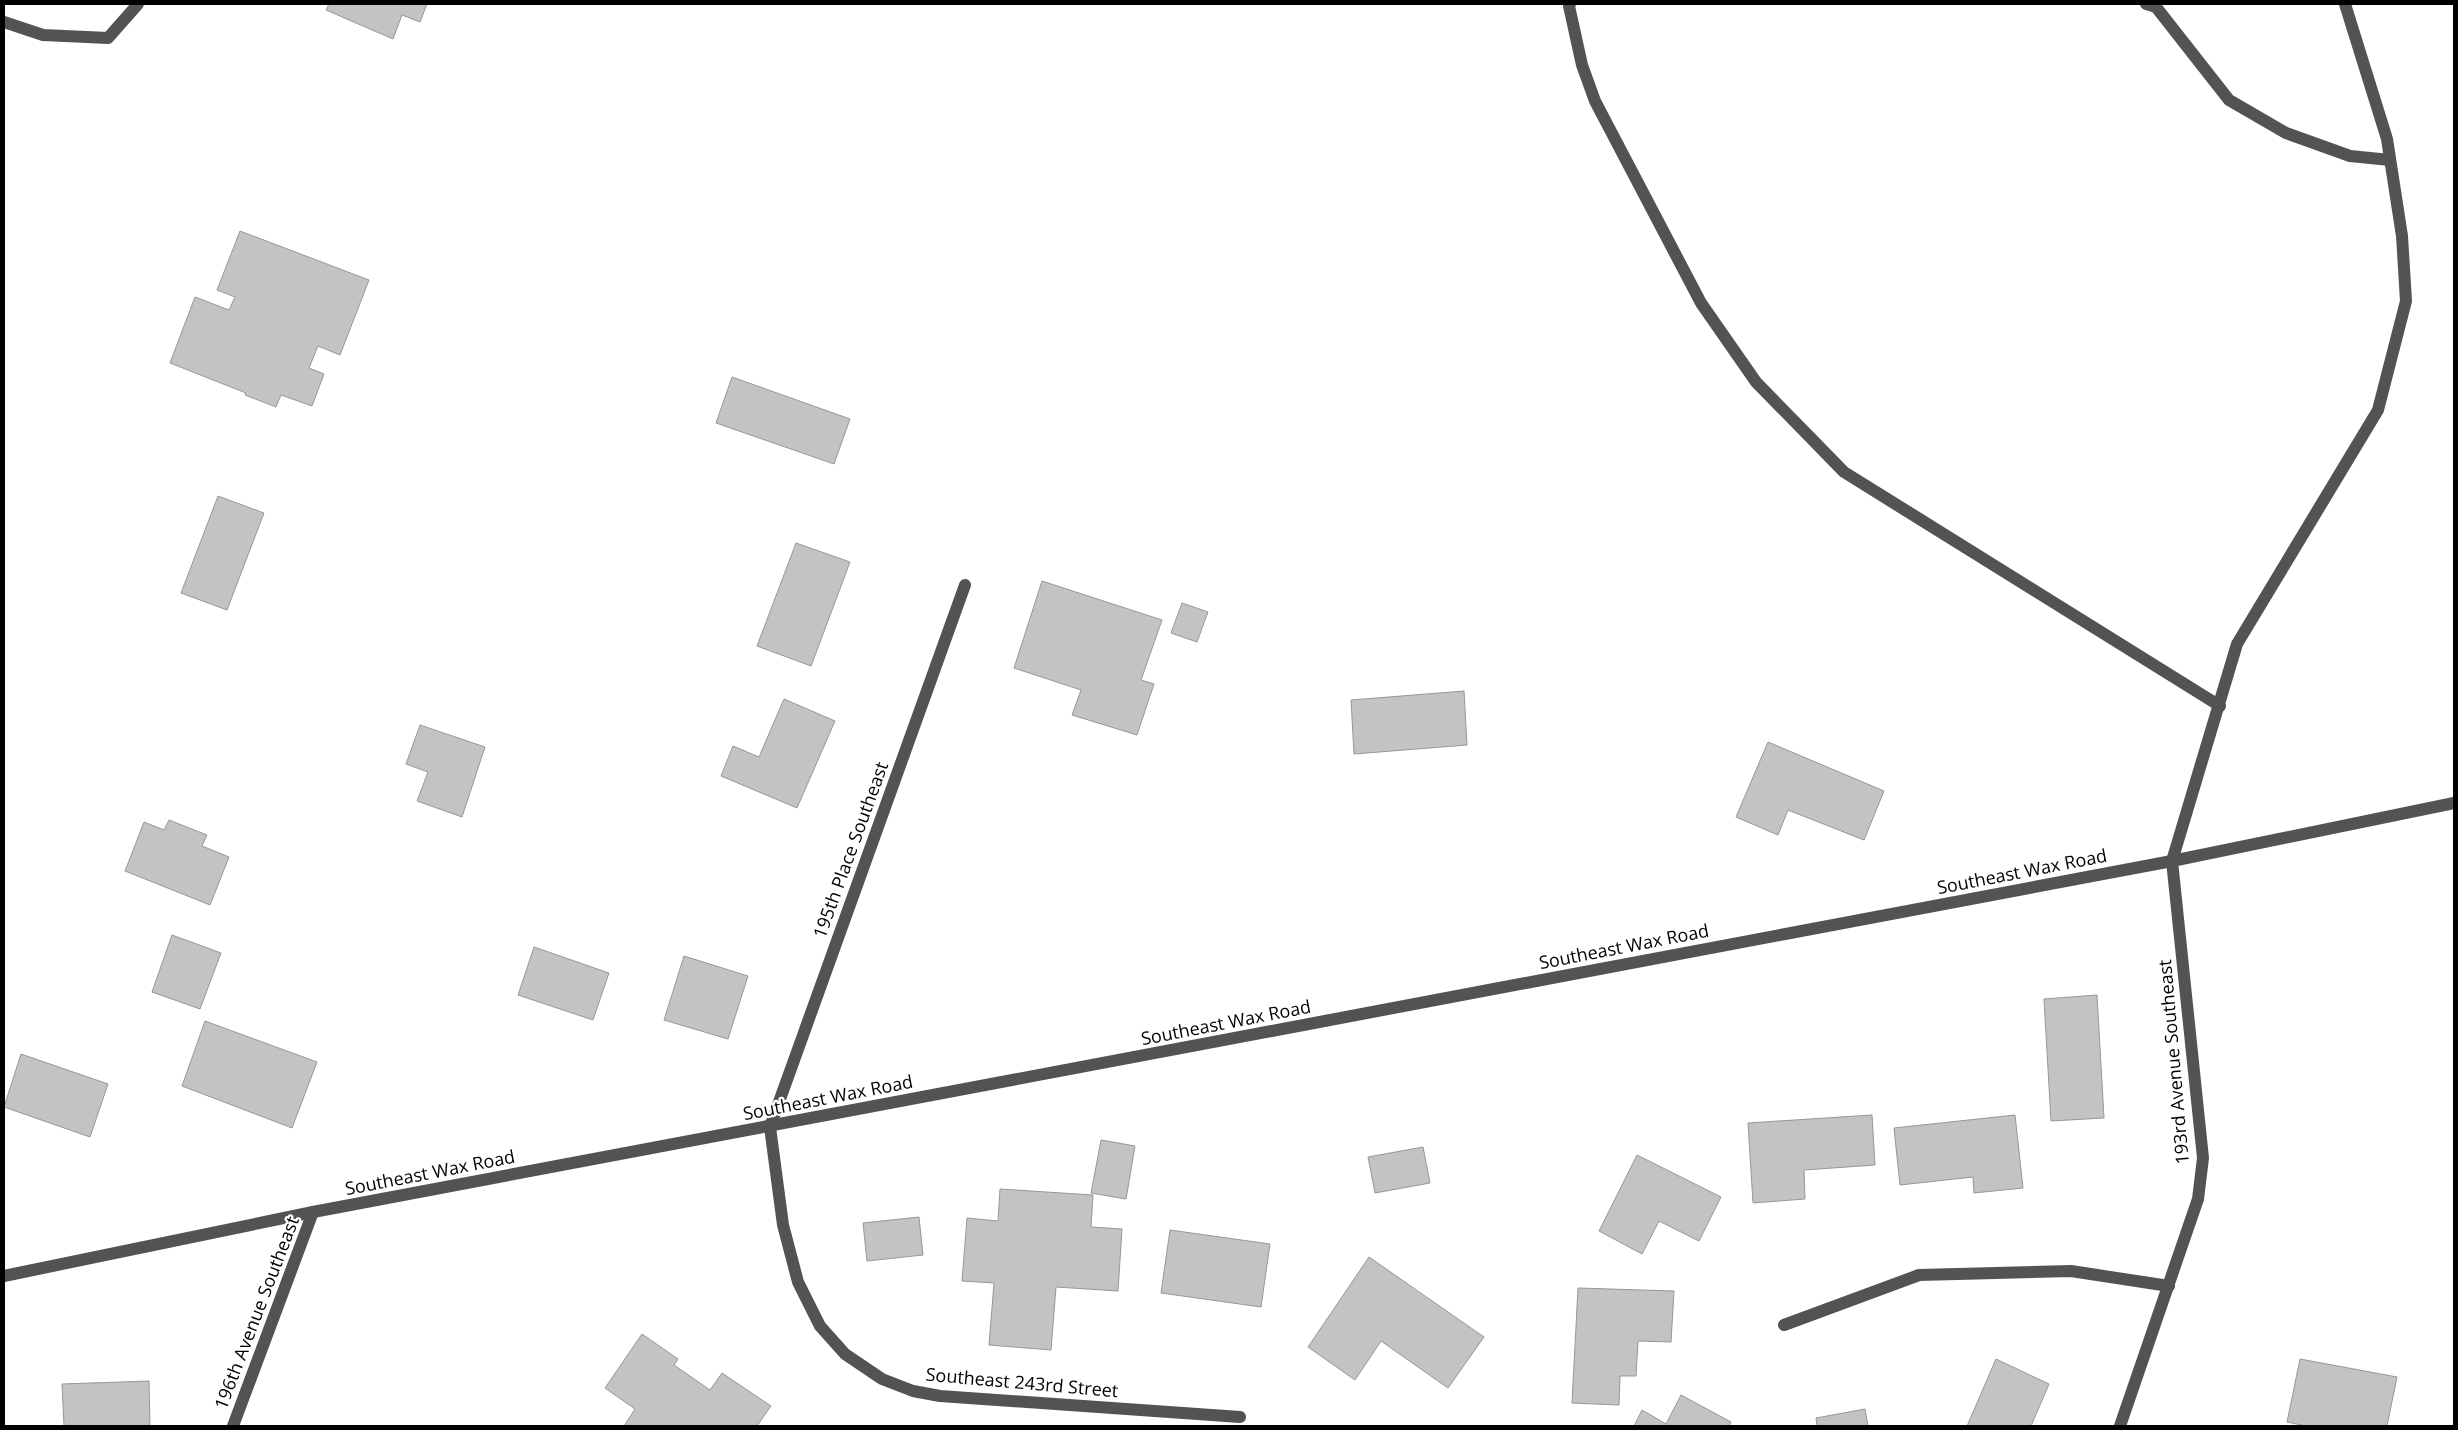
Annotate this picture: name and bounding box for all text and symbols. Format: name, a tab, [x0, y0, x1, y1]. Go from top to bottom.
street label: 195th Place Southeast	[807, 758, 893, 941]
street label: Southeast Wax Road	[1935, 843, 2109, 899]
street label: Southeast Wax Road	[1537, 918, 1711, 974]
street label: 193rd Avenue Southeast	[2152, 959, 2194, 1166]
street label: Southeast Wax Road	[1139, 994, 1313, 1050]
street label: Southeast Wax Road	[741, 1069, 915, 1125]
street label: Southeast Wax Road	[343, 1144, 517, 1200]
street label: 196th Avenue Southeast	[208, 1213, 304, 1412]
street label: Southeast 243rd Street	[925, 1362, 1119, 1402]

